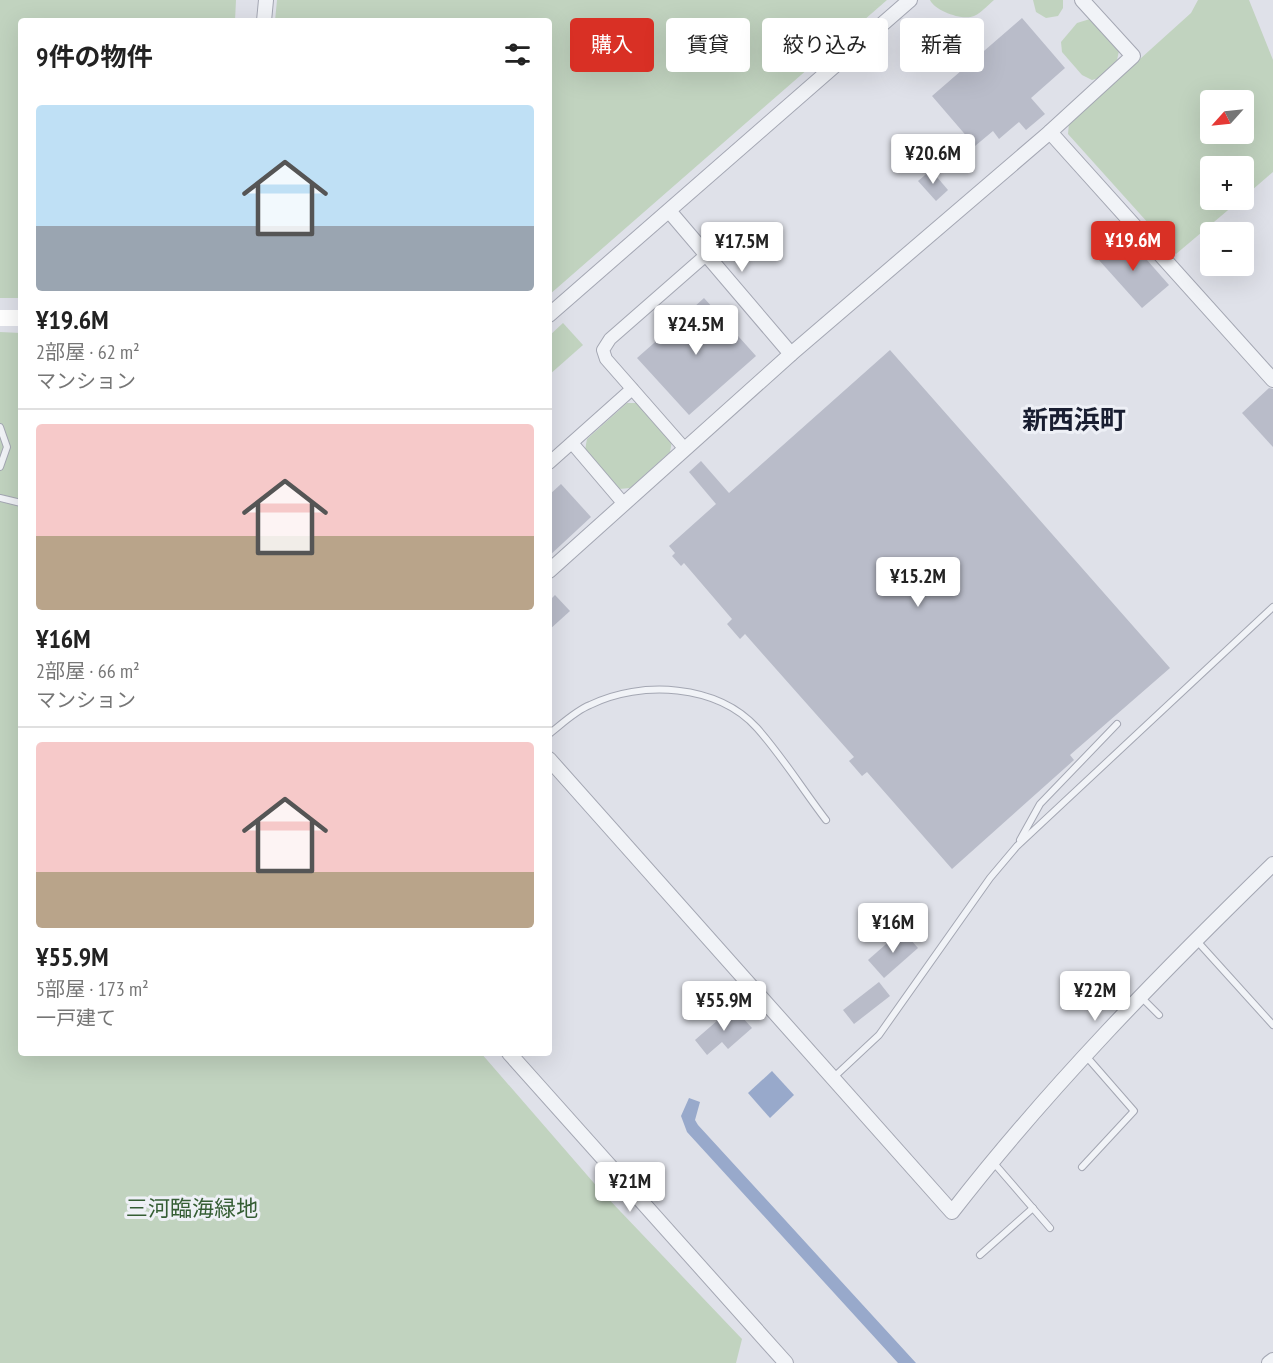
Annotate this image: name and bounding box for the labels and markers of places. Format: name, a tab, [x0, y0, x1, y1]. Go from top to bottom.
pin: ¥20.6M	[884, 134, 982, 185]
pin: ¥19.6M	[1084, 221, 1182, 272]
pin: ¥17.5M	[693, 222, 791, 273]
pin: ¥24.5M	[647, 305, 745, 356]
pin: ¥15.2M	[869, 557, 967, 608]
pin: ¥16M	[857, 903, 929, 954]
pin: ¥22M	[1059, 971, 1131, 1022]
pin: ¥55.9M	[675, 981, 773, 1032]
pin: ¥21M	[594, 1162, 666, 1213]

